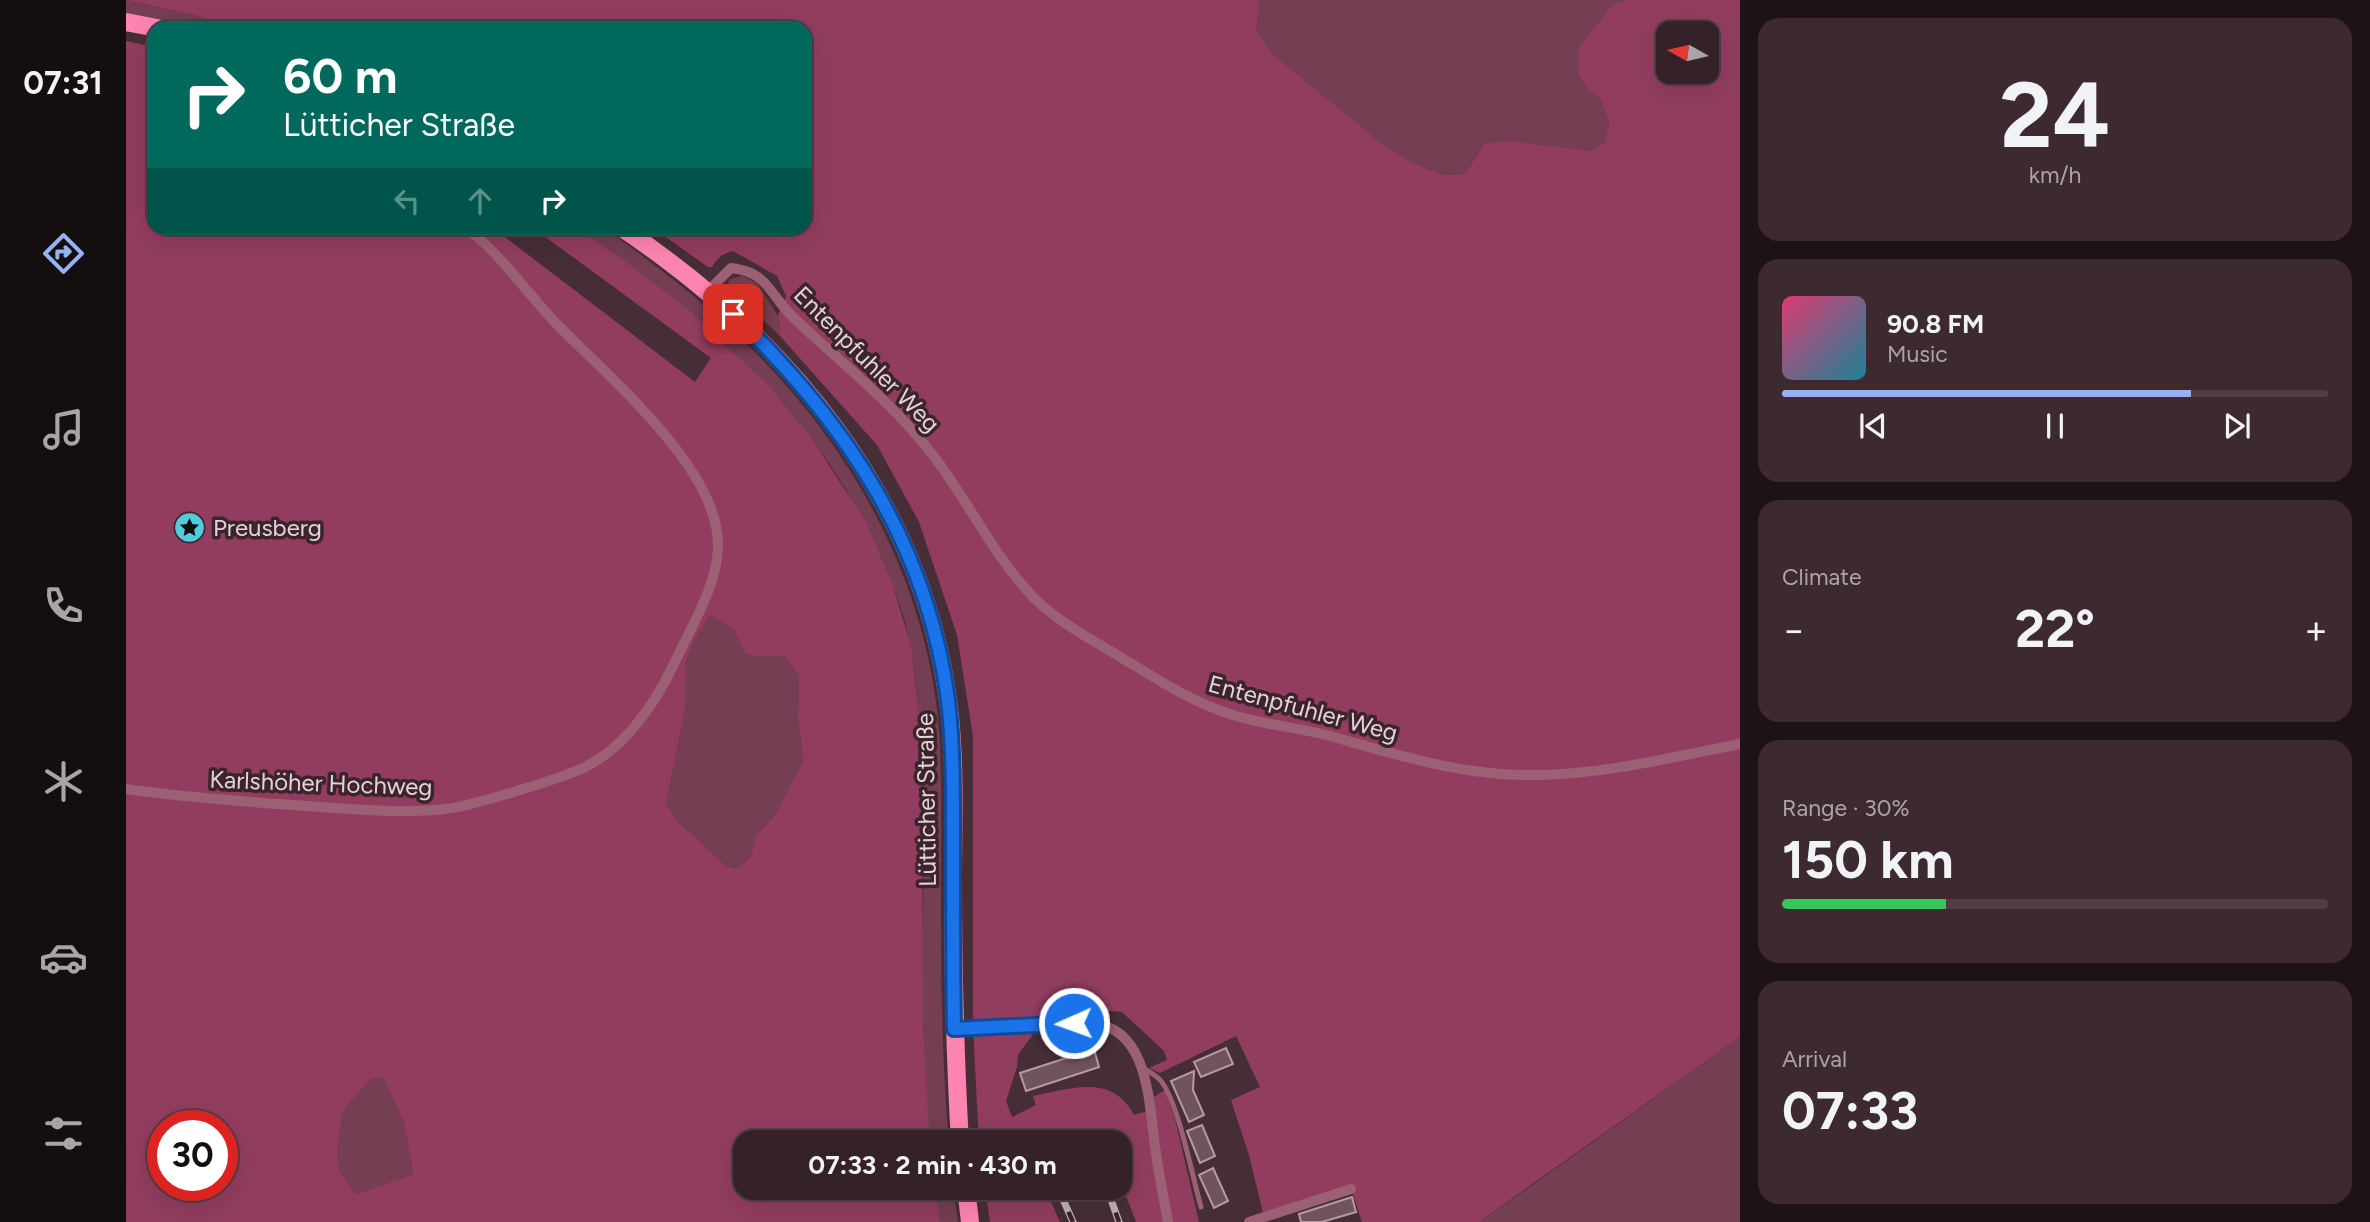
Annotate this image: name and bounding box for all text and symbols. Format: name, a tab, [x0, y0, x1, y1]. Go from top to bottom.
north arrow	[1656, 21, 1718, 84]
map controls	[1656, 21, 1719, 84]
text: 60 m	[283, 46, 398, 105]
icon: right	[168, 49, 259, 140]
text: 24	[2000, 61, 2110, 170]
text: 07:31	[23, 64, 103, 102]
text: Lütticher Straße	[283, 106, 515, 144]
text: km/h	[2029, 161, 2081, 189]
icon: left	[388, 182, 426, 220]
icon: ahead	[461, 182, 499, 220]
icon: right	[534, 182, 572, 220]
icon: directions	[39, 229, 88, 278]
street label: Entenpfuhler Weg	[788, 280, 946, 438]
pin	[703, 284, 763, 344]
icon: arrive	[714, 295, 752, 333]
text: 90.8 FM	[1887, 308, 1984, 340]
text: Music	[1887, 340, 1948, 368]
icon: music	[39, 405, 88, 454]
icon: previous	[1854, 407, 1892, 445]
icon: pause	[2036, 407, 2074, 445]
icon: next	[2218, 407, 2256, 445]
place icon: Preusberg	[173, 510, 207, 544]
place label: Preusberg	[213, 513, 322, 542]
text: Climate	[1782, 563, 1861, 591]
icon: phone	[39, 581, 88, 630]
text: 22°	[2015, 598, 2095, 660]
text: −	[1782, 607, 1806, 653]
text: +	[2304, 607, 2328, 653]
street label: Entenpfuhler Weg	[1205, 669, 1401, 747]
street label: Lütticher Straße	[910, 713, 942, 887]
icon: climate	[39, 757, 88, 806]
street label: Karlshöher Hochweg	[209, 765, 433, 801]
text: Range · 30%	[1782, 794, 1910, 822]
text: 150 km	[1782, 829, 1954, 891]
icon: car	[39, 933, 88, 982]
position arrow	[1037, 986, 1111, 1060]
text: Arrival	[1782, 1045, 1847, 1073]
text: 07:33	[1782, 1080, 1918, 1142]
icon: filters	[39, 1109, 88, 1158]
speed limit sign: 30	[147, 1110, 238, 1201]
text: 07:33 · 2 min · 430 m	[808, 1149, 1057, 1181]

